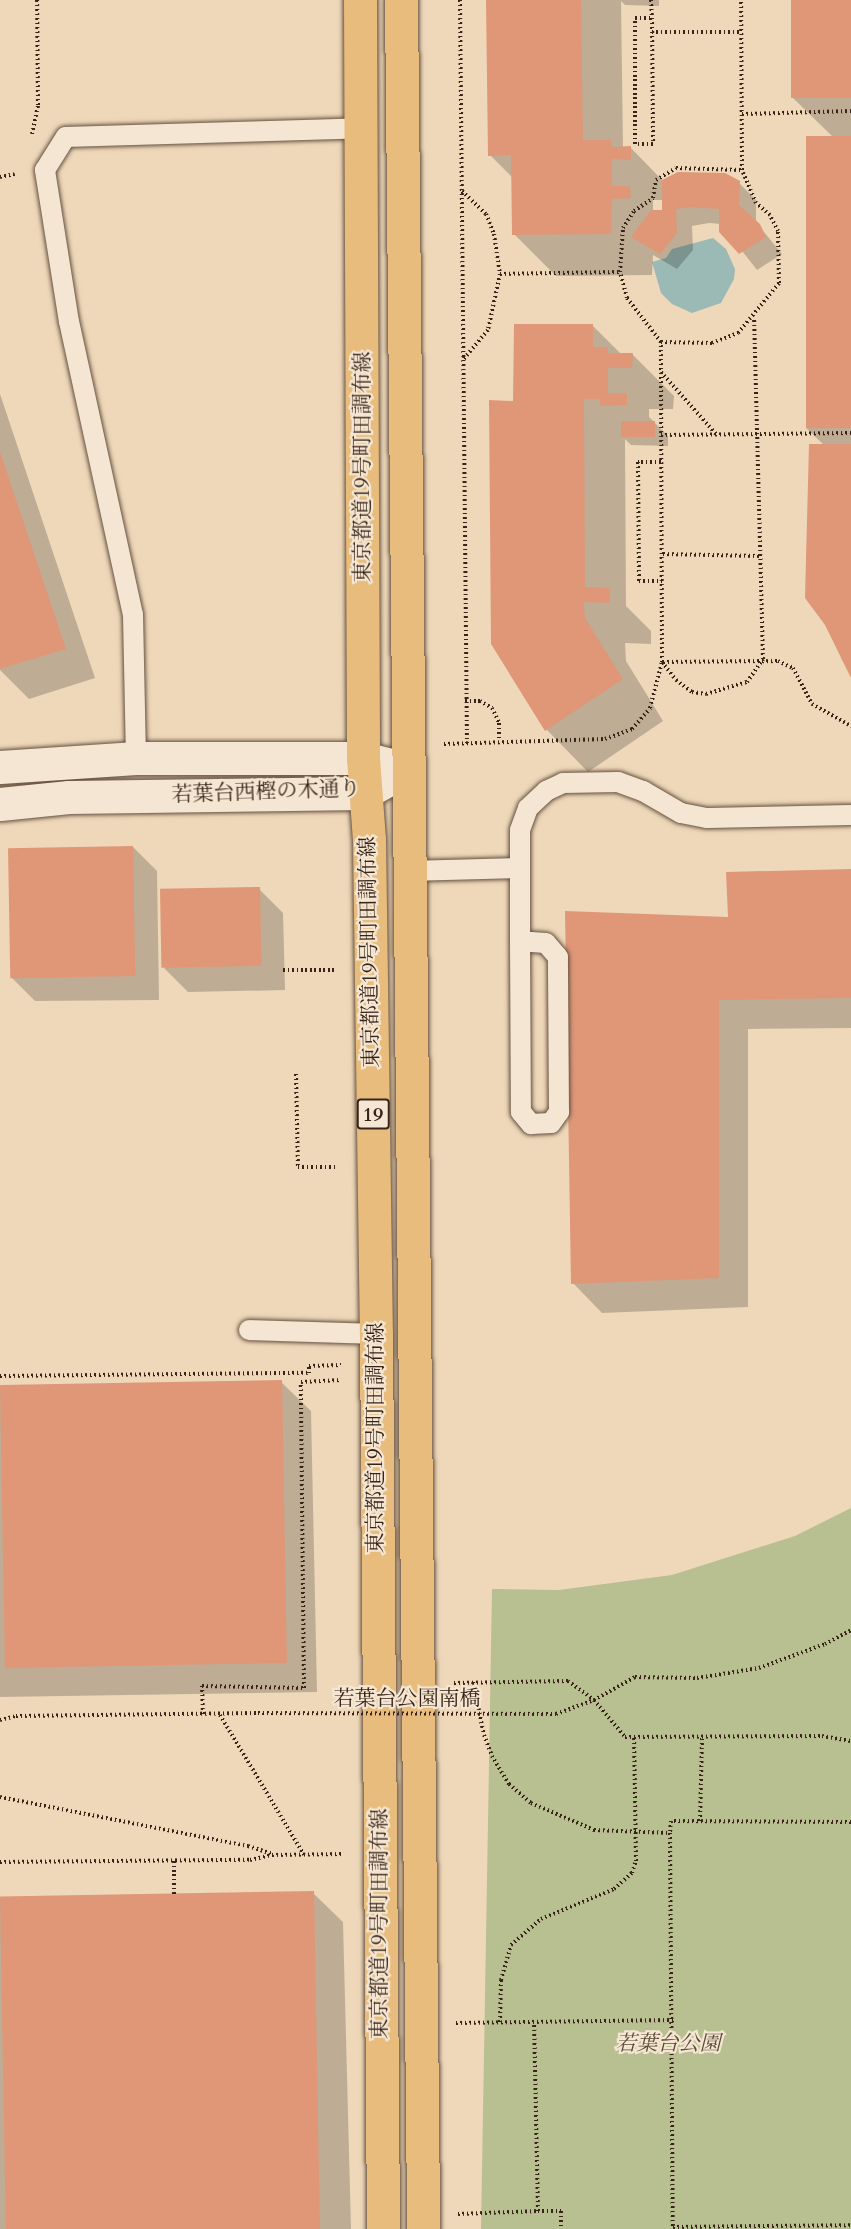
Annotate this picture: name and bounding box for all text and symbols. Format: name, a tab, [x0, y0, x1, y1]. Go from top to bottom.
street label: 東京都道19号町田調布線	[350, 351, 376, 583]
street label: 若葉台西樫の木通り	[171, 776, 361, 808]
street label: 東京都道19号町田調布線	[355, 836, 385, 1068]
road number: 19	[356, 1097, 389, 1131]
street label: 東京都道19号町田調布線	[363, 1322, 389, 1554]
street label: 若葉台公園南橋	[334, 1686, 480, 1712]
street label: 東京都道19号町田調布線	[367, 1808, 393, 2040]
park label: 若葉台公園	[616, 2031, 720, 2057]

